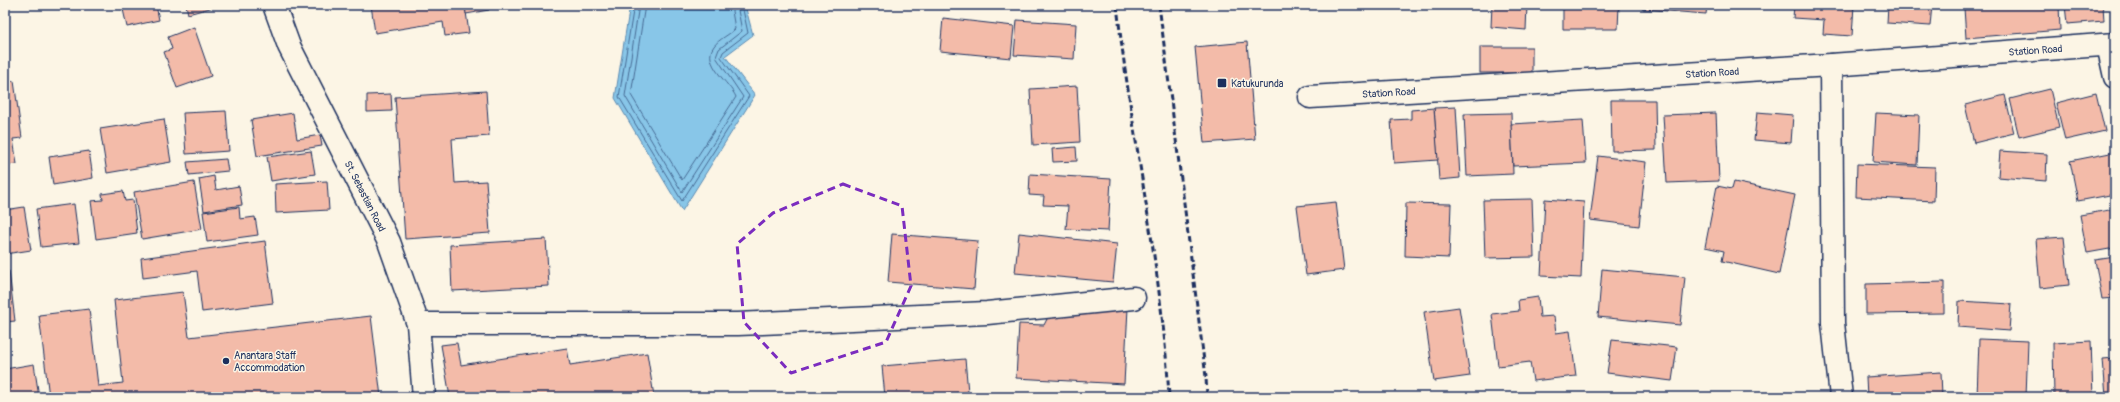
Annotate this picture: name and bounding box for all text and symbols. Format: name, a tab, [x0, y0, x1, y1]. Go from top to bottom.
street label: Station Road	[2008, 43, 2063, 59]
street label: Station Road	[1685, 66, 1740, 81]
marker: Katukurunda	[1216, 77, 1228, 89]
place label: Katukurunda	[1231, 78, 1284, 90]
street label: Station Road	[1362, 86, 1416, 101]
street label: St. Sebastian Road	[342, 159, 388, 234]
place label: Anantara Staff Accommodation	[234, 350, 305, 374]
marker: Anantara Staff Accommodation	[221, 356, 231, 366]

